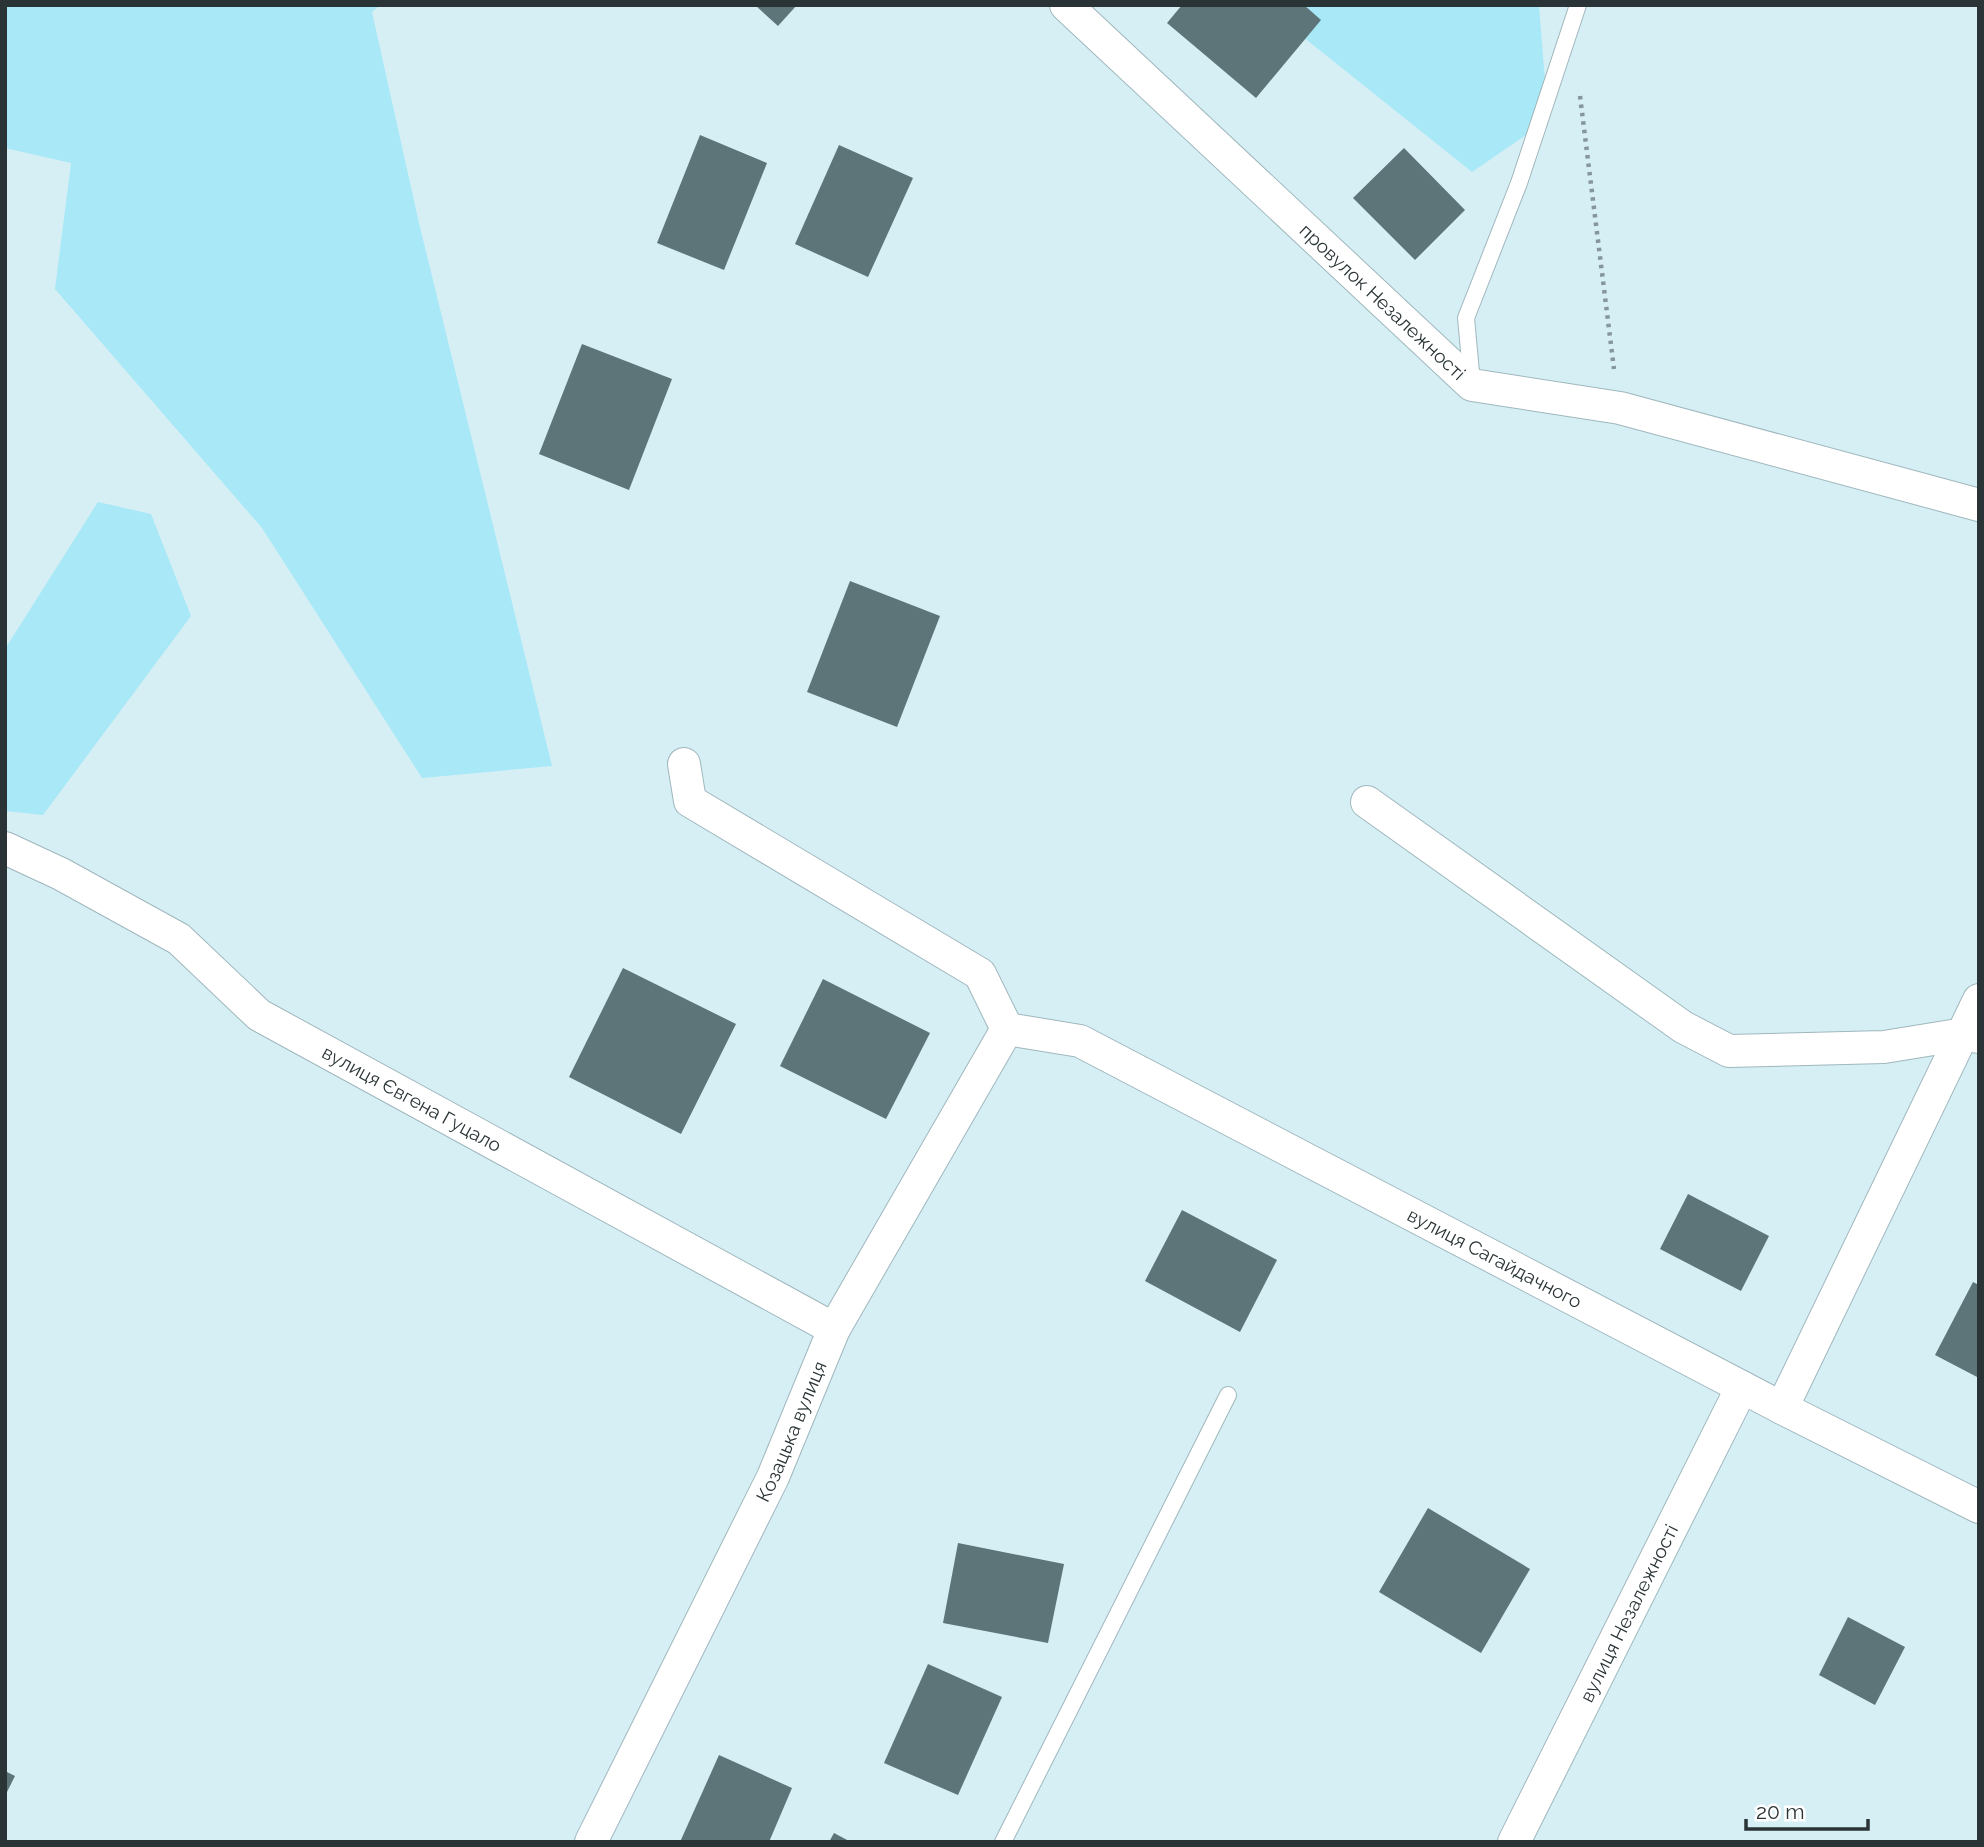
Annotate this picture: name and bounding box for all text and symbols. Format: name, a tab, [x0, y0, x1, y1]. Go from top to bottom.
street label: провулок Незалежності	[1296, 219, 1470, 384]
street label: вулиця Євгена Гуцало	[319, 1041, 505, 1156]
street label: вулиця Сагайдачного	[1404, 1203, 1586, 1312]
street label: Козацька вулиця	[751, 1358, 831, 1505]
street label: вулиця Незалежності	[1575, 1521, 1682, 1705]
scale bar	[1746, 1787, 1868, 1831]
text: 20 m	[1756, 1799, 1804, 1824]

